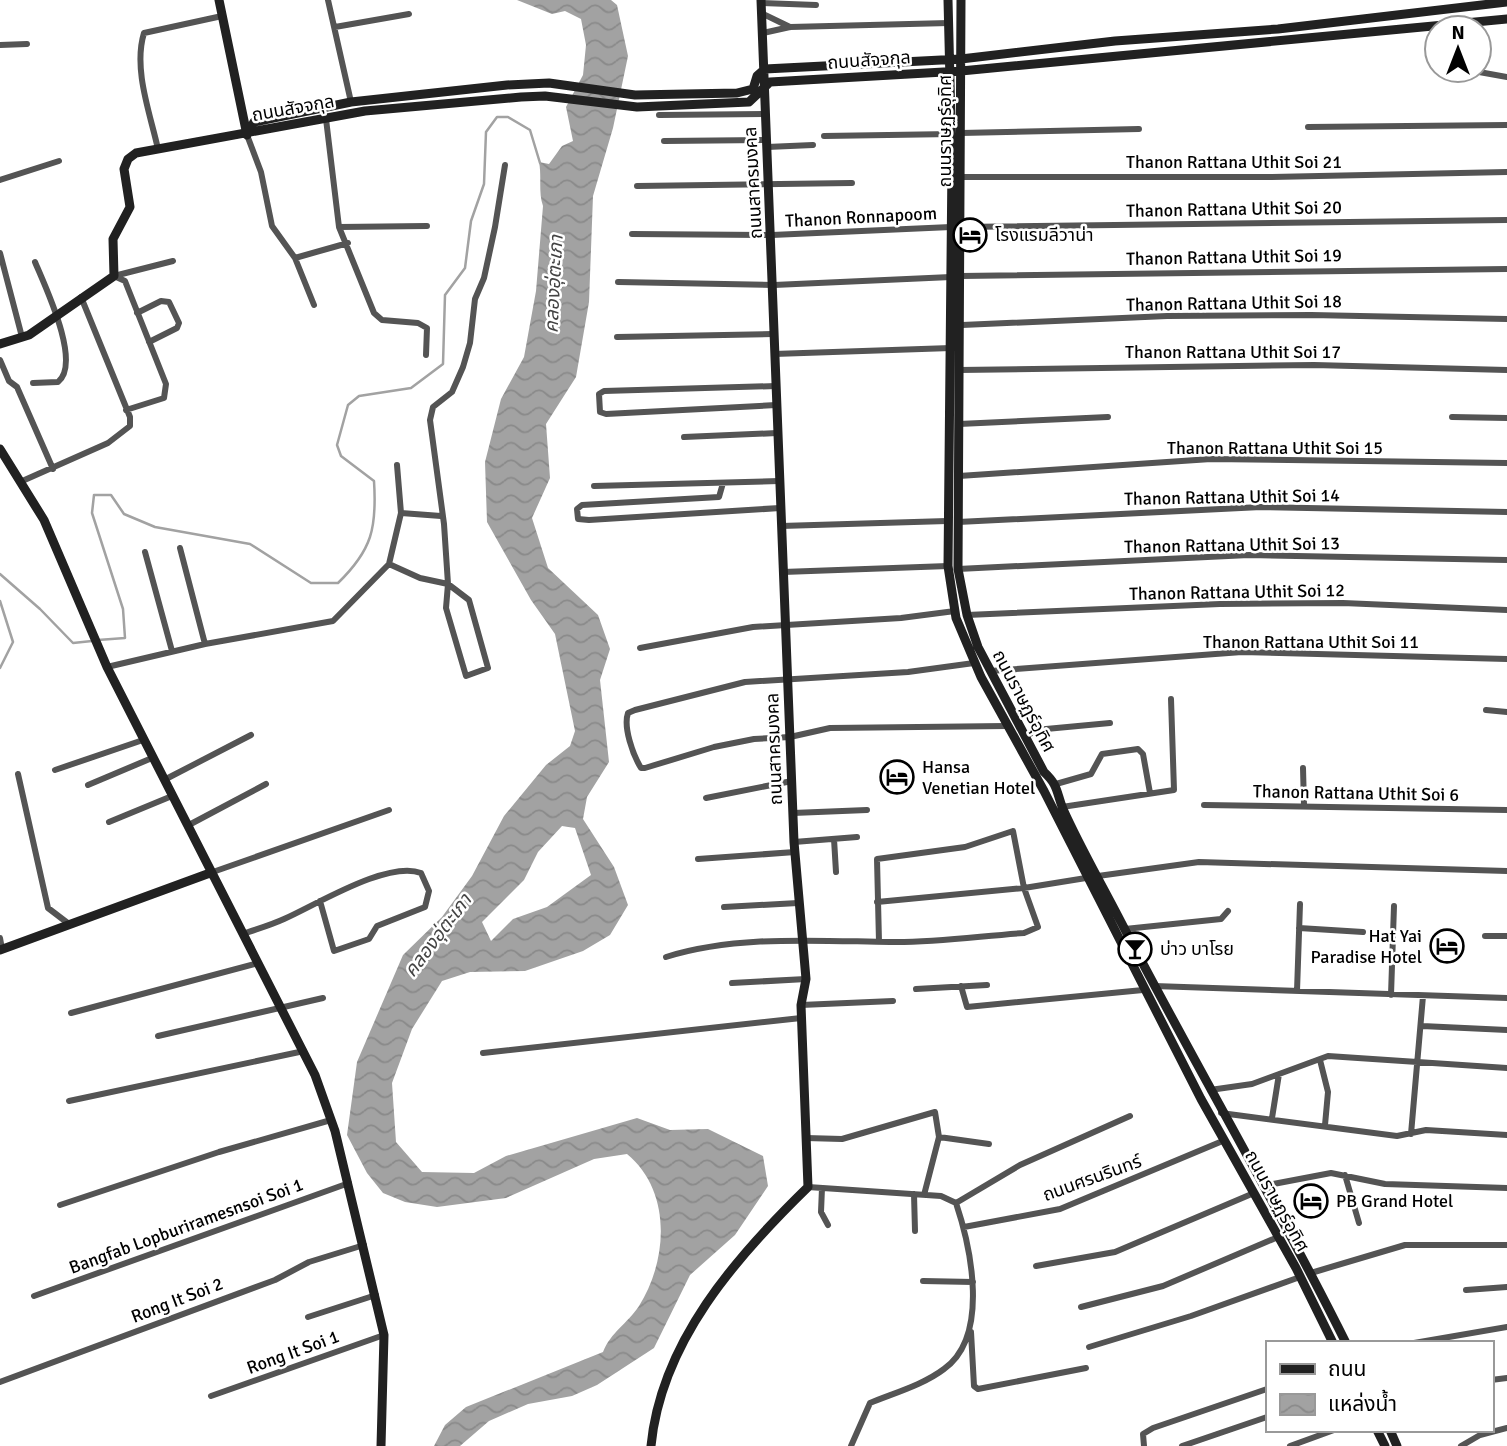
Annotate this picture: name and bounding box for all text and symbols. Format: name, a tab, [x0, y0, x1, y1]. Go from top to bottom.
north arrow	[1423, 14, 1493, 84]
text: N	[1451, 21, 1465, 45]
street label: ถนนสัจจกุล	[827, 46, 911, 74]
street label: ถนนราษฏร์อุทิศ	[934, 75, 956, 187]
street label: ถนนสัจจกุล	[250, 90, 336, 126]
street label: ถนนสาครมงคล	[739, 126, 767, 240]
street label: Thanon Rattana Uthit Soi 21	[1126, 151, 1342, 173]
street label: Thanon Rattana Uthit Soi 20	[1126, 196, 1342, 222]
street label: Thanon Ronnapoom	[785, 202, 937, 232]
hotel icon: โรงแรมลีวาน่า	[951, 216, 989, 254]
place label: โรงแรมลีวาน่า	[995, 224, 1093, 246]
water label: คลองอุ่ตะเภา	[539, 233, 569, 334]
street label: Thanon Rattana Uthit Soi 19	[1126, 244, 1342, 270]
street label: Thanon Rattana Uthit Soi 18	[1126, 290, 1342, 316]
street label: Thanon Rattana Uthit Soi 17	[1125, 341, 1341, 363]
street label: Thanon Rattana Uthit Soi 15	[1167, 437, 1383, 459]
street label: Thanon Rattana Uthit Soi 14	[1124, 484, 1340, 510]
street label: Thanon Rattana Uthit Soi 13	[1124, 532, 1340, 558]
street label: Thanon Rattana Uthit Soi 12	[1129, 579, 1345, 605]
street label: Thanon Rattana Uthit Soi 11	[1203, 631, 1419, 653]
street label: ถนนราษฏร์อุทิศ	[988, 646, 1060, 756]
street label: ถนนสาครมงคล	[761, 692, 787, 806]
place label: Hansa Venetian Hotel	[922, 756, 1035, 799]
hotel icon: Hansa Venetian Hotel	[878, 758, 916, 796]
street label: Thanon Rattana Uthit Soi 6	[1253, 780, 1459, 806]
water label: คลองอุ่ตะเภา	[399, 888, 478, 982]
place label: Hat Yai Paradise Hotel	[1311, 925, 1422, 968]
hotel icon: Hat Yai Paradise Hotel	[1428, 927, 1466, 965]
bar icon: บ่าว บาโรย	[1116, 930, 1154, 968]
place label: บ่าว บาโรย	[1160, 938, 1234, 960]
street label: ถนนราษฏร์อุทิศ	[1240, 1146, 1314, 1256]
street label: ถนนศรนรินทร์	[1040, 1150, 1145, 1206]
street label: Bangfab Lopburiramesnsoi Soi 1	[66, 1173, 306, 1279]
hotel icon: PB Grand Hotel	[1292, 1182, 1330, 1220]
place label: PB Grand Hotel	[1336, 1190, 1453, 1212]
street label: Rong It Soi 2	[128, 1272, 226, 1328]
street label: Rong It Soi 1	[244, 1325, 342, 1379]
legend	[1266, 1341, 1493, 1432]
text: ถนน	[1328, 1356, 1366, 1382]
text: แหล่งน้ำ	[1328, 1389, 1397, 1417]

